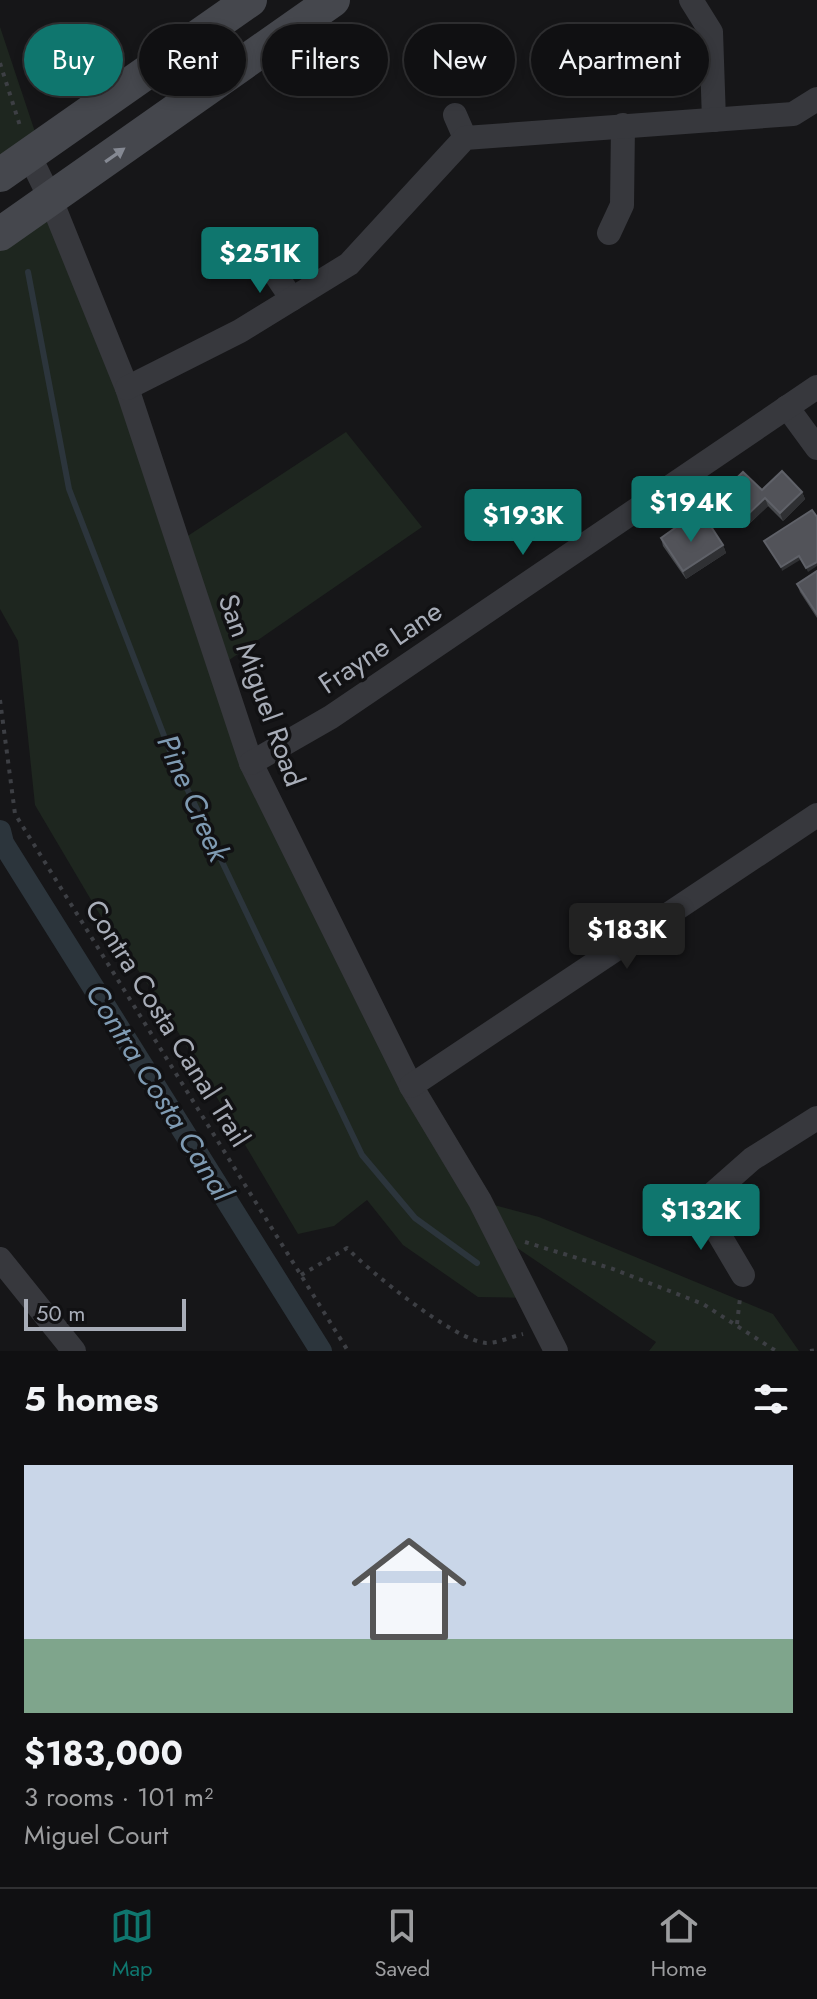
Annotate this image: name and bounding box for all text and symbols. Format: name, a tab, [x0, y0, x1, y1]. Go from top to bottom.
chip: Buy	[24, 24, 123, 96]
chip: Rent	[139, 24, 246, 96]
chip: Filters	[262, 24, 388, 96]
chip: New	[404, 24, 515, 96]
chip: Apartment	[531, 24, 709, 96]
one-way arrow	[104, 148, 125, 163]
pin: $251K	[204, 227, 316, 295]
text: $251K	[219, 234, 301, 272]
pin: $194K	[635, 476, 747, 544]
text: $194K	[649, 483, 733, 521]
pin: $193K	[467, 489, 579, 557]
text: $193K	[482, 496, 564, 534]
street label: San Miguel Road	[208, 588, 315, 792]
street label: Frayne Lane	[310, 591, 450, 704]
water label: Pine Creek	[146, 727, 241, 869]
street label: Contra Costa Canal Trail	[78, 893, 258, 1153]
pin: $183K	[571, 903, 683, 971]
text: $183K	[587, 910, 667, 948]
water label: Contra Costa Canal	[78, 977, 240, 1207]
pin: $132K	[645, 1184, 757, 1252]
text: $132K	[661, 1191, 741, 1229]
scale bar	[24, 1295, 186, 1331]
text: 50 m	[36, 1297, 85, 1329]
text: 5 homes	[24, 1375, 158, 1424]
icon: filters	[749, 1377, 793, 1421]
icon: home	[337, 1517, 481, 1661]
text: $183,000	[24, 1729, 183, 1778]
text: 3 rooms · 101 m²	[24, 1778, 213, 1816]
text: Miguel Court	[24, 1816, 168, 1854]
tab: Map	[110, 1904, 154, 1984]
tab: Saved	[374, 1904, 430, 1984]
tab: Home	[651, 1904, 707, 1984]

